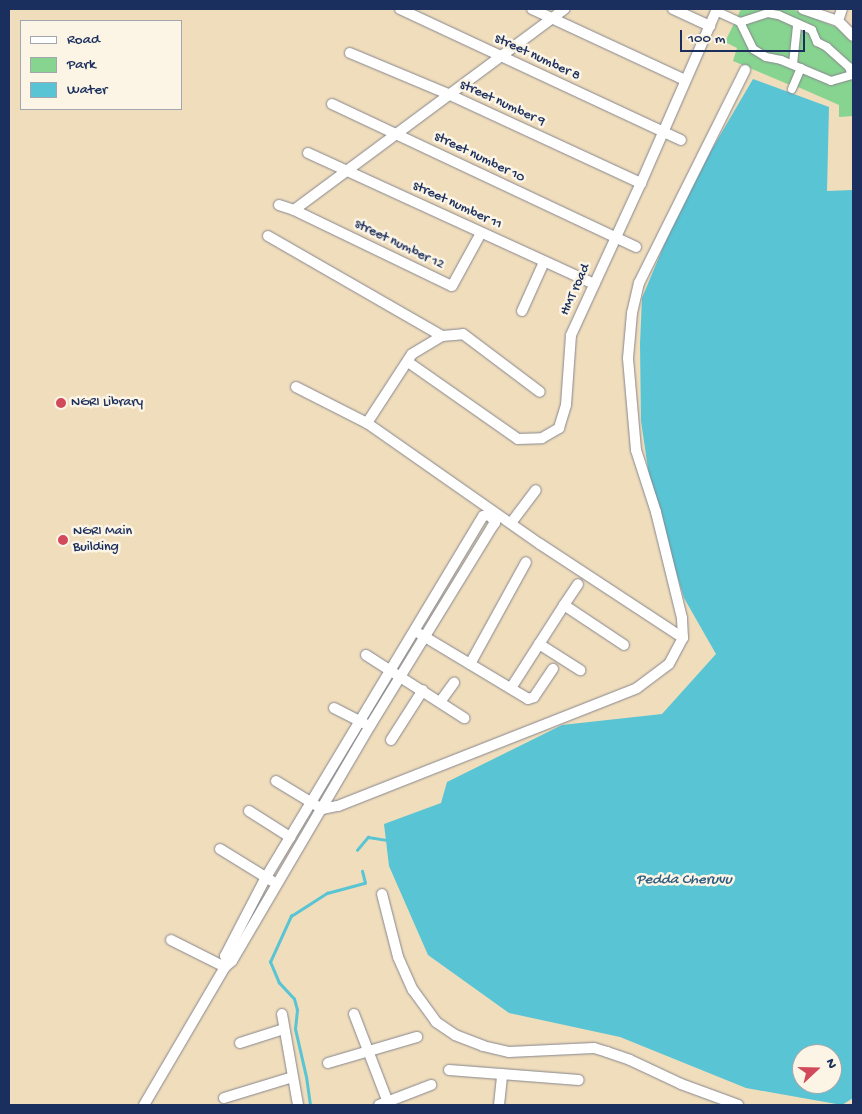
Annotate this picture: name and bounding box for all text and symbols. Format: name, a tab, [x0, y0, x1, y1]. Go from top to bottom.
legend	[20, 20, 182, 110]
scale bar	[682, 20, 807, 52]
text: 100 m	[688, 30, 725, 48]
text: Road	[67, 31, 100, 49]
street label: street number 8	[491, 31, 583, 85]
text: Park	[67, 56, 96, 74]
street label: street number 9	[457, 77, 547, 131]
text: Water	[67, 81, 107, 99]
street label: street number 10	[431, 129, 527, 187]
street label: street number 11	[410, 178, 504, 234]
street label: street number 12	[351, 216, 447, 274]
street label: HMT road	[557, 262, 595, 318]
place label: NGRI Library	[71, 395, 143, 411]
marker: NGRI Library	[55, 397, 67, 409]
place label: NGRI Main Building	[73, 524, 132, 556]
marker: NGRI Main Building	[57, 534, 69, 546]
water label: Pedda Cheruvu	[636, 872, 732, 890]
north arrow	[792, 1044, 842, 1094]
text: N	[821, 1056, 840, 1071]

